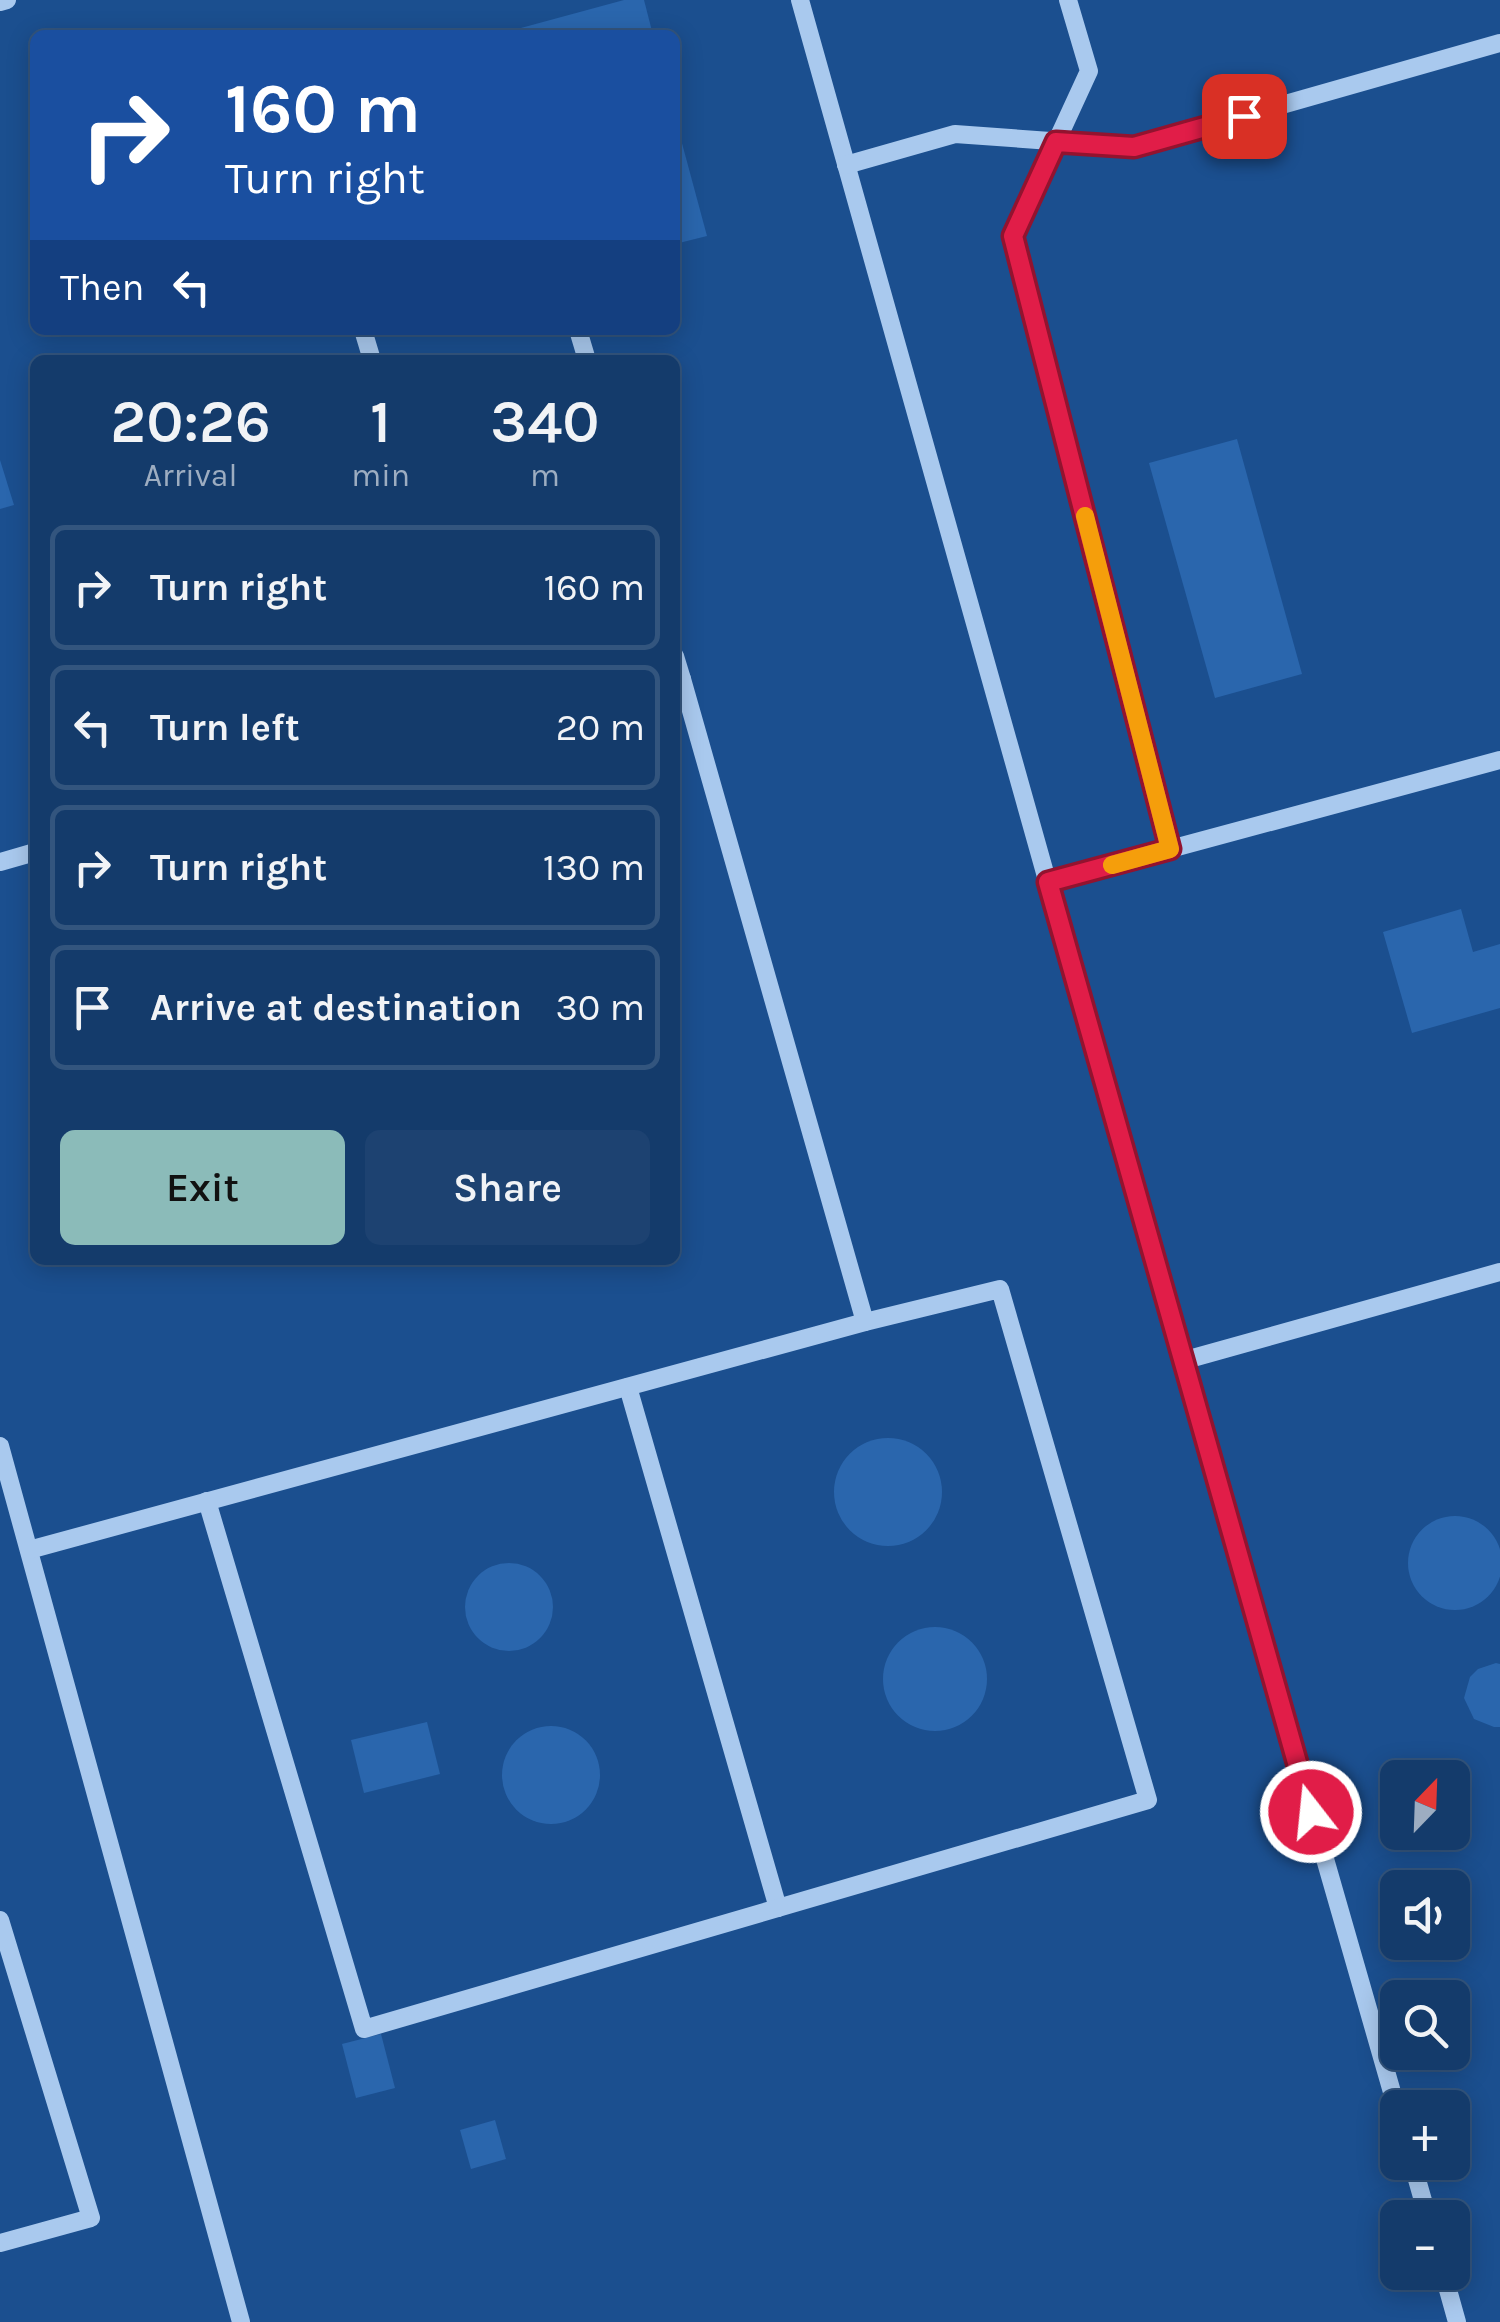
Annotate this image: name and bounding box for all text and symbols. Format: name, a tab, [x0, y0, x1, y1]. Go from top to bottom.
text: 160 m	[225, 68, 421, 150]
icon: right	[60, 70, 190, 200]
pin	[1202, 74, 1287, 159]
icon: arrive	[1217, 89, 1272, 144]
text: Turn right	[225, 152, 425, 204]
icon: left	[164, 260, 219, 315]
text: Then	[60, 265, 144, 310]
text: 20:26	[110, 387, 271, 457]
text: 1	[370, 387, 391, 457]
text: 340	[490, 387, 600, 457]
text: Arrival	[144, 457, 237, 494]
text: min	[351, 457, 410, 494]
text: m	[530, 457, 560, 494]
icon: right	[65, 560, 120, 615]
text: Turn right	[150, 565, 327, 610]
text: 160 m	[544, 565, 645, 610]
icon: left	[65, 700, 120, 755]
text: Turn left	[150, 705, 300, 750]
text: 20 m	[556, 705, 645, 750]
icon: right	[65, 840, 120, 895]
text: Turn right	[150, 845, 327, 890]
text: 130 m	[543, 845, 645, 890]
icon: arrive	[65, 980, 120, 1035]
text: Arrive at destination	[150, 985, 522, 1030]
text: 30 m	[555, 985, 645, 1030]
button: Exit	[60, 1130, 345, 1245]
button: Share	[365, 1130, 650, 1245]
position arrow	[1259, 1760, 1363, 1864]
north arrow	[1380, 1760, 1470, 1850]
map controls	[1380, 1760, 1470, 2290]
button: sound	[1380, 1870, 1470, 1960]
button: search	[1380, 1980, 1470, 2070]
button: +	[1380, 2090, 1470, 2180]
button: −	[1380, 2200, 1470, 2290]

